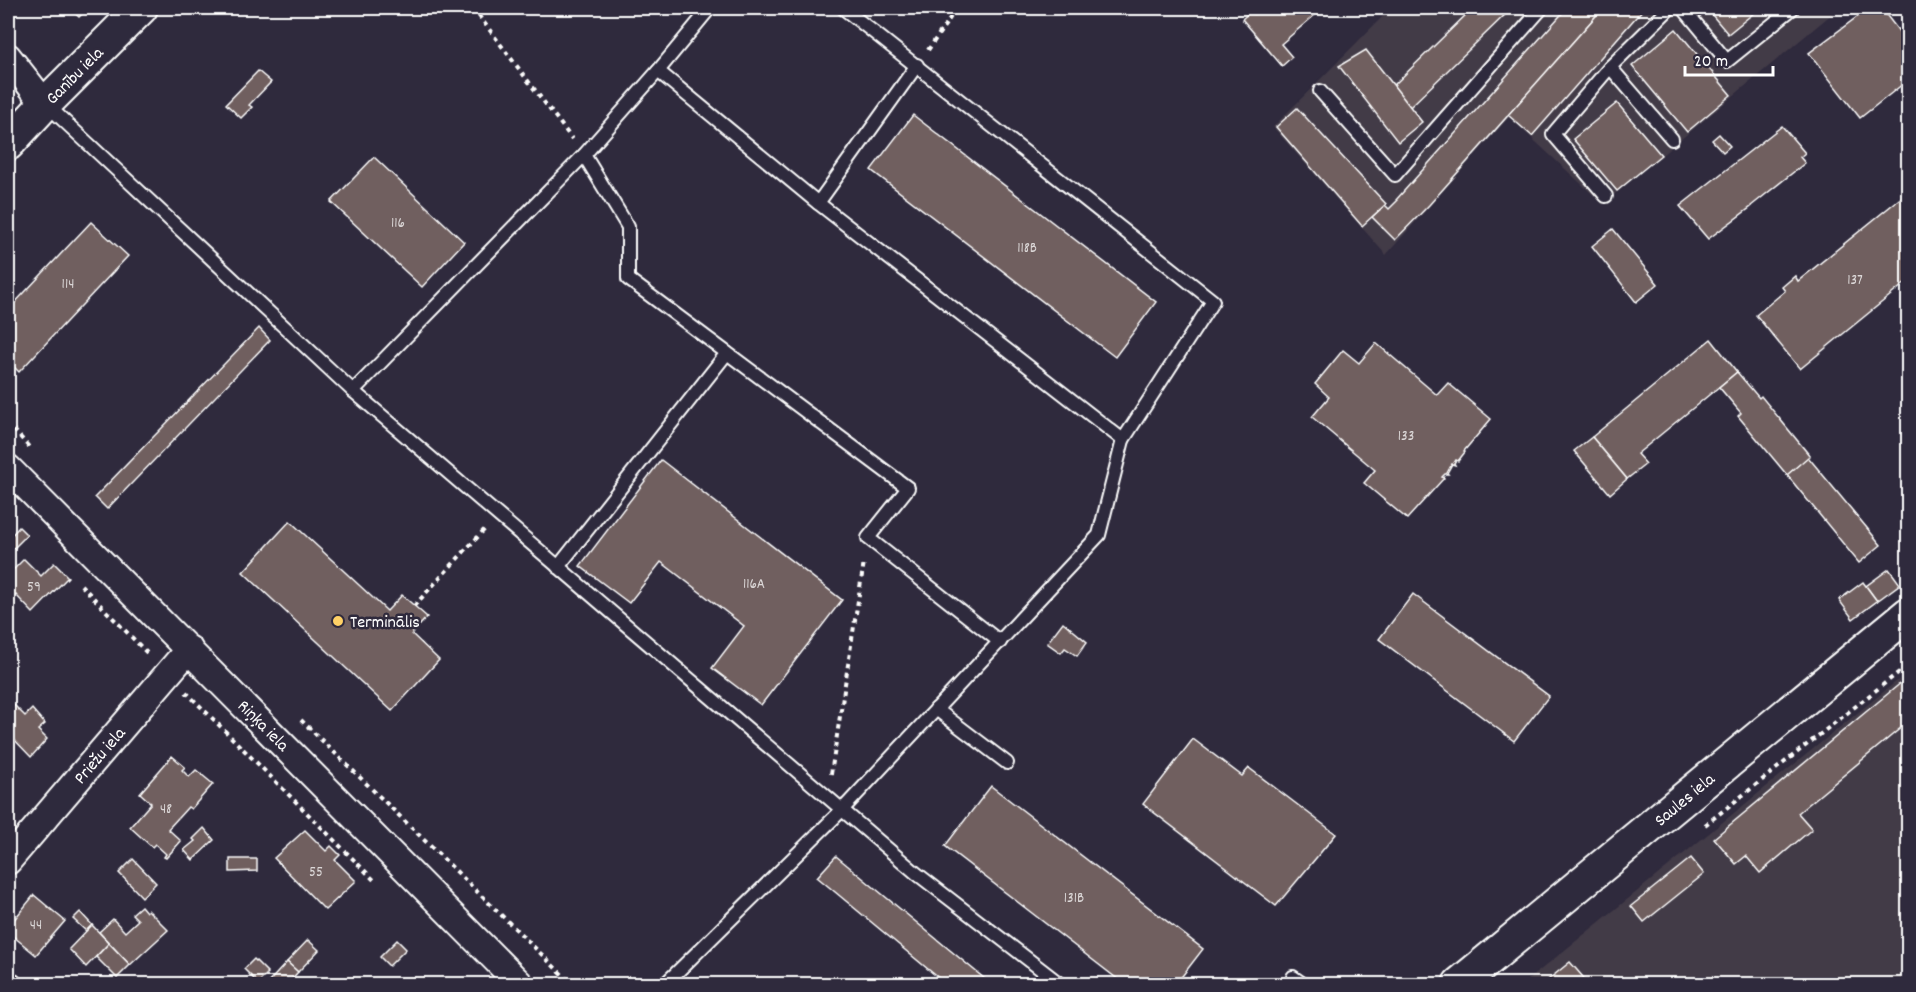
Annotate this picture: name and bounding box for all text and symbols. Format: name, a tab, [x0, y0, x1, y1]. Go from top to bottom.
scale bar	[1685, 39, 1774, 77]
street label: Ganību iela	[41, 42, 111, 111]
text: 20 m	[1694, 50, 1728, 75]
house number: 116	[391, 213, 405, 235]
house number: 118B	[1017, 238, 1037, 260]
house number: 137	[1847, 270, 1863, 292]
house number: 114	[62, 274, 74, 296]
house number: 133	[1398, 426, 1414, 448]
house number: 116A	[743, 574, 765, 596]
house number: 59	[27, 577, 41, 599]
place label: Terminālis	[350, 611, 420, 636]
marker: Terminālis	[331, 614, 345, 628]
street label: Riņķa iela	[231, 695, 294, 759]
street label: Priežu iela	[69, 722, 133, 791]
street label: Saules iela	[1650, 768, 1722, 834]
house number: 48	[160, 799, 172, 821]
house number: 55	[309, 862, 323, 884]
house number: 131B	[1064, 888, 1084, 910]
house number: 44	[30, 915, 42, 937]

